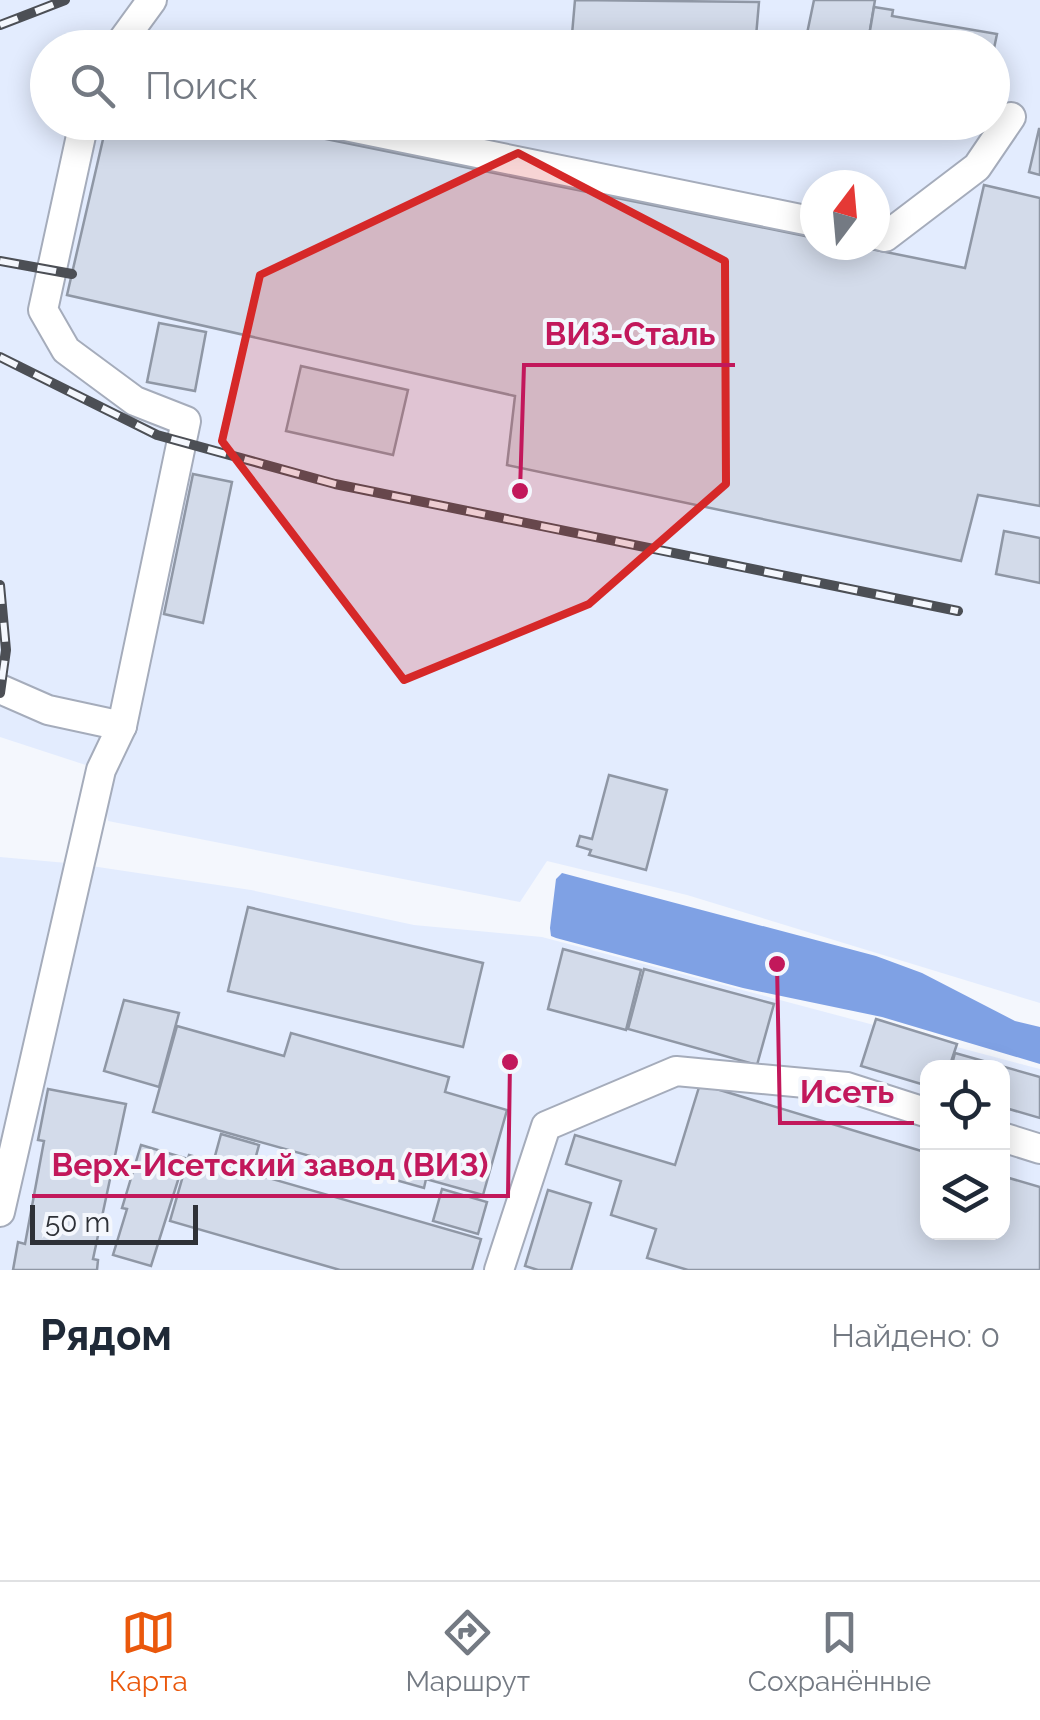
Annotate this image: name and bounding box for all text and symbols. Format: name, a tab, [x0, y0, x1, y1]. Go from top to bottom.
search box	[30, 30, 1010, 140]
icon: search	[65, 58, 120, 113]
text: Поиск	[145, 63, 258, 108]
north arrow	[800, 170, 890, 260]
callout: ВИЗ-Сталь	[524, 303, 735, 365]
text: ВИЗ-Сталь	[544, 315, 716, 352]
map controls	[920, 1060, 1010, 1240]
button: locate	[920, 1060, 1010, 1150]
callout: Исеть	[780, 1061, 914, 1123]
text: Исеть	[800, 1073, 894, 1110]
callout: Верх-Исетский завод (ВИЗ)	[32, 1134, 508, 1196]
text: Верх-Исетский завод (ВИЗ)	[52, 1146, 488, 1183]
button: layers	[920, 1150, 1010, 1240]
scale bar	[30, 1200, 198, 1244]
text: 50 m	[45, 1206, 110, 1239]
text: Рядом	[40, 1311, 172, 1360]
text: Найдено: 0	[831, 1317, 1000, 1354]
tab: Карта	[109, 1605, 188, 1698]
tab: Маршрут	[405, 1605, 530, 1698]
tab: Сохранённые	[748, 1605, 931, 1698]

